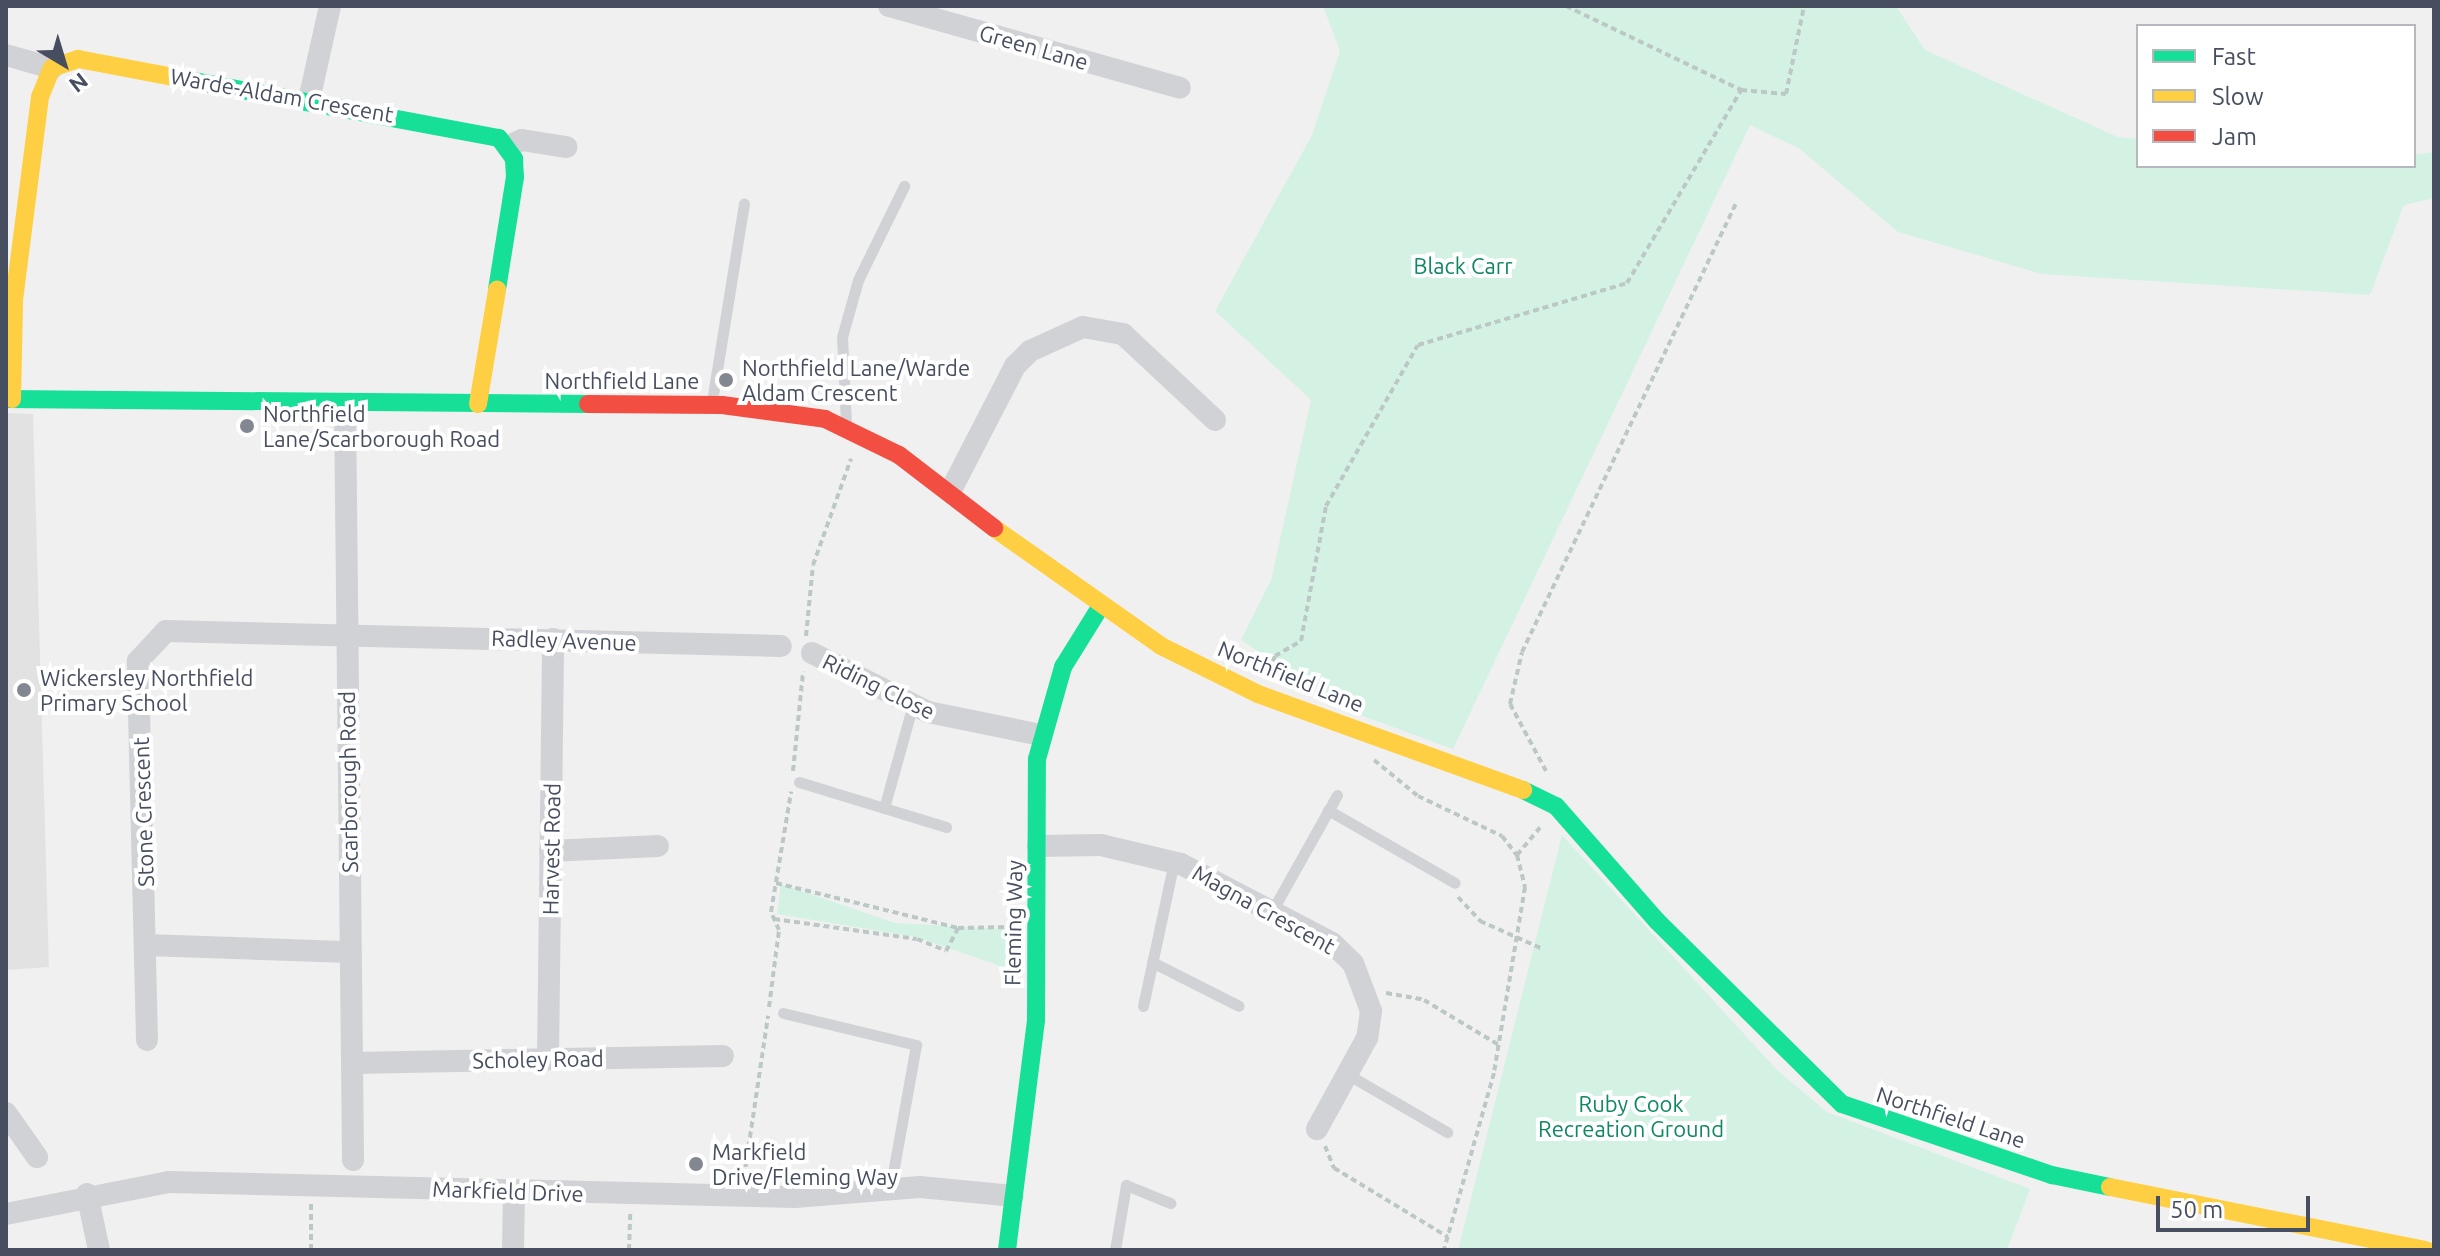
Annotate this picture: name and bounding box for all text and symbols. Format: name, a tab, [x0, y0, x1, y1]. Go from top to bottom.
street label: Green Lane	[977, 19, 1091, 75]
north arrow	[24, 24, 104, 104]
legend	[2136, 24, 2416, 168]
text: Fast	[2212, 43, 2256, 70]
street label: Warde-Aldam Crescent	[168, 62, 396, 128]
text: N	[65, 68, 93, 98]
text: Slow	[2212, 83, 2264, 110]
text: Jam	[2212, 123, 2257, 150]
park label: Black Carr	[1414, 253, 1512, 279]
place label: Northfield Lane/Warde Aldam Crescent	[742, 354, 970, 406]
street label: Northfield Lane	[545, 368, 699, 394]
marker: Northfield Lane/Warde Aldam Crescent	[717, 371, 735, 389]
place label: Northfield Lane/Scarborough Road	[263, 400, 500, 452]
marker: Northfield Lane/Scarborough Road	[238, 417, 256, 435]
street label: Radley Avenue	[491, 624, 637, 656]
street label: Northfield Lane	[1214, 635, 1368, 717]
street label: Riding Close	[819, 648, 939, 724]
place label: Wickersley Northfield Primary School	[40, 664, 253, 716]
marker: Wickersley Northfield Primary School	[15, 681, 33, 699]
street label: Scarborough Road	[333, 691, 363, 873]
street label: Stone Crescent	[127, 737, 159, 887]
street label: Harvest Road	[537, 783, 565, 915]
street label: Magna Crescent	[1188, 859, 1340, 959]
street label: Fleming Way	[999, 860, 1027, 986]
street label: Scholey Road	[472, 1045, 604, 1073]
street label: Northfield Lane	[1873, 1081, 2029, 1153]
park label: Ruby Cook Recreation Ground	[1538, 1090, 1724, 1142]
place label: Markfield Drive/Fleming Way	[712, 1138, 898, 1190]
marker: Markfield Drive/Fleming Way	[687, 1155, 705, 1173]
street label: Markfield Drive	[432, 1175, 584, 1207]
scale bar	[2160, 1180, 2314, 1230]
text: 50 m	[2170, 1196, 2223, 1223]

